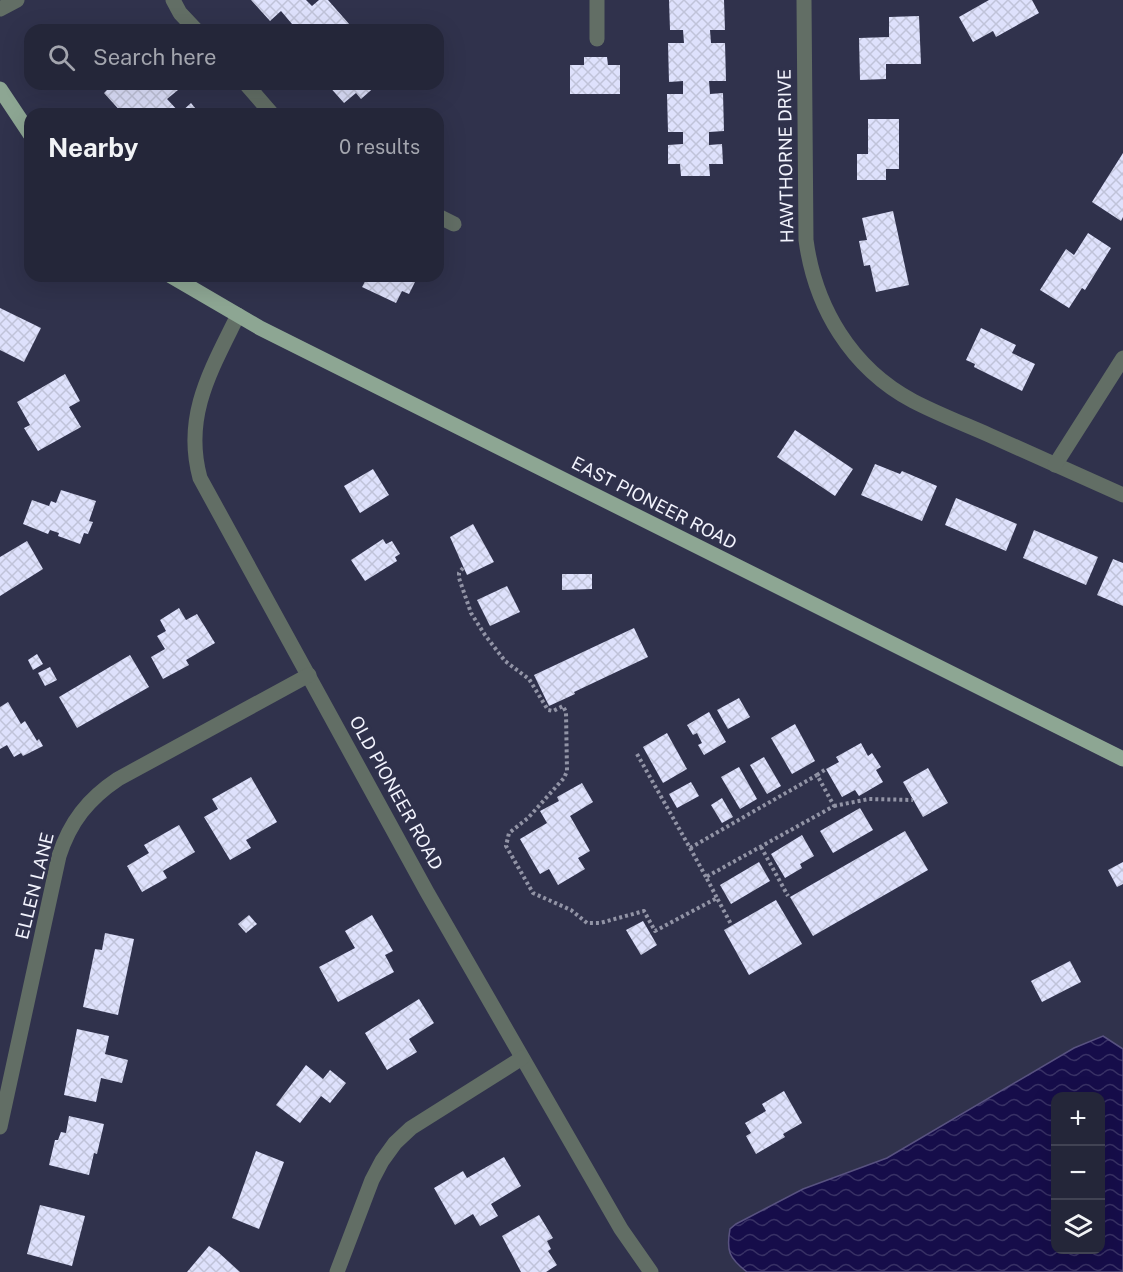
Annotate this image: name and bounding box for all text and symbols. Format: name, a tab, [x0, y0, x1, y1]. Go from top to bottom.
search box	[24, 24, 444, 90]
icon: search	[45, 41, 78, 74]
text: Search here	[93, 44, 217, 70]
street label: HAWTHORNE DRIVE	[773, 69, 798, 243]
text: Nearby	[48, 132, 138, 163]
text: 0 results	[339, 135, 420, 159]
street label: EAST PIONEER ROAD	[568, 452, 740, 553]
street label: OLD PIONEER ROAD	[345, 712, 448, 873]
street label: ELLEN LANE	[11, 830, 58, 942]
map controls	[1051, 1092, 1105, 1254]
button: +	[1051, 1092, 1105, 1146]
button: −	[1051, 1146, 1105, 1200]
button: layers	[1051, 1200, 1105, 1254]

